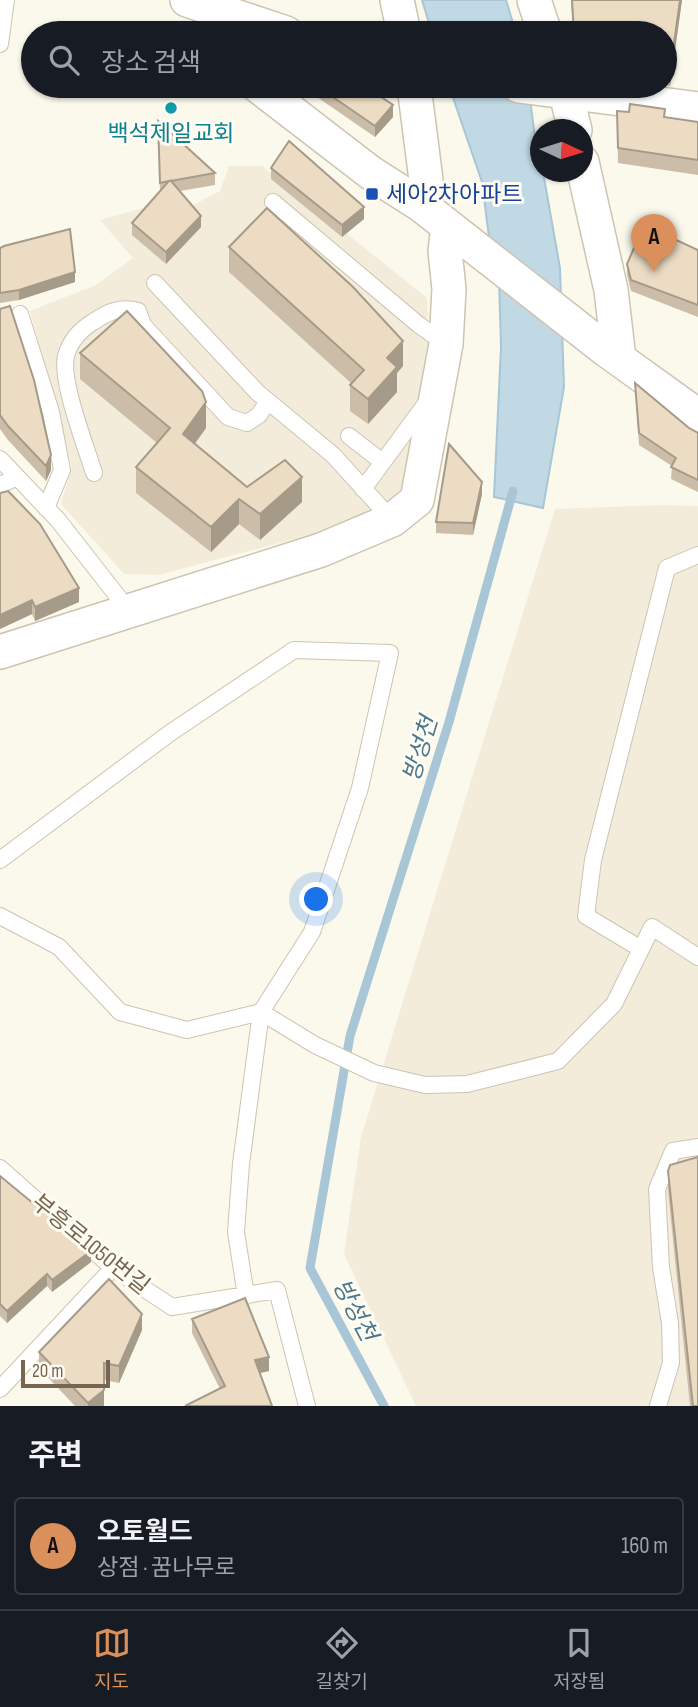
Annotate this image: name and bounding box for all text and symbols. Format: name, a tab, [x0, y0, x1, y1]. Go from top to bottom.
search box	[21, 21, 677, 98]
icon: search	[45, 41, 83, 79]
text: 장소 검색	[101, 48, 201, 79]
marker: 백석제일교회	[163, 100, 179, 116]
north arrow	[530, 119, 593, 182]
place label: 백석제일교회	[108, 120, 234, 148]
place label: 세아2차아파트	[386, 181, 522, 209]
marker: 세아2차아파트	[364, 186, 380, 202]
pin: A	[631, 214, 677, 272]
water label: 방성천	[397, 710, 445, 785]
your location	[299, 882, 333, 916]
street label: 부흥로1050번길	[26, 1189, 155, 1301]
water label: 방성천	[326, 1274, 384, 1349]
scale bar	[21, 1357, 110, 1389]
text: 20 m	[32, 1360, 64, 1383]
text: 주변	[28, 1438, 83, 1474]
text: 오토월드	[97, 1517, 193, 1548]
text: A	[48, 1532, 58, 1560]
text: 160 m	[621, 1532, 668, 1560]
text: 상점 · 꿈나무로	[97, 1554, 236, 1582]
tab: 지도	[93, 1624, 131, 1694]
tab: 길찾기	[316, 1624, 368, 1694]
tab: 저장됨	[553, 1624, 605, 1694]

